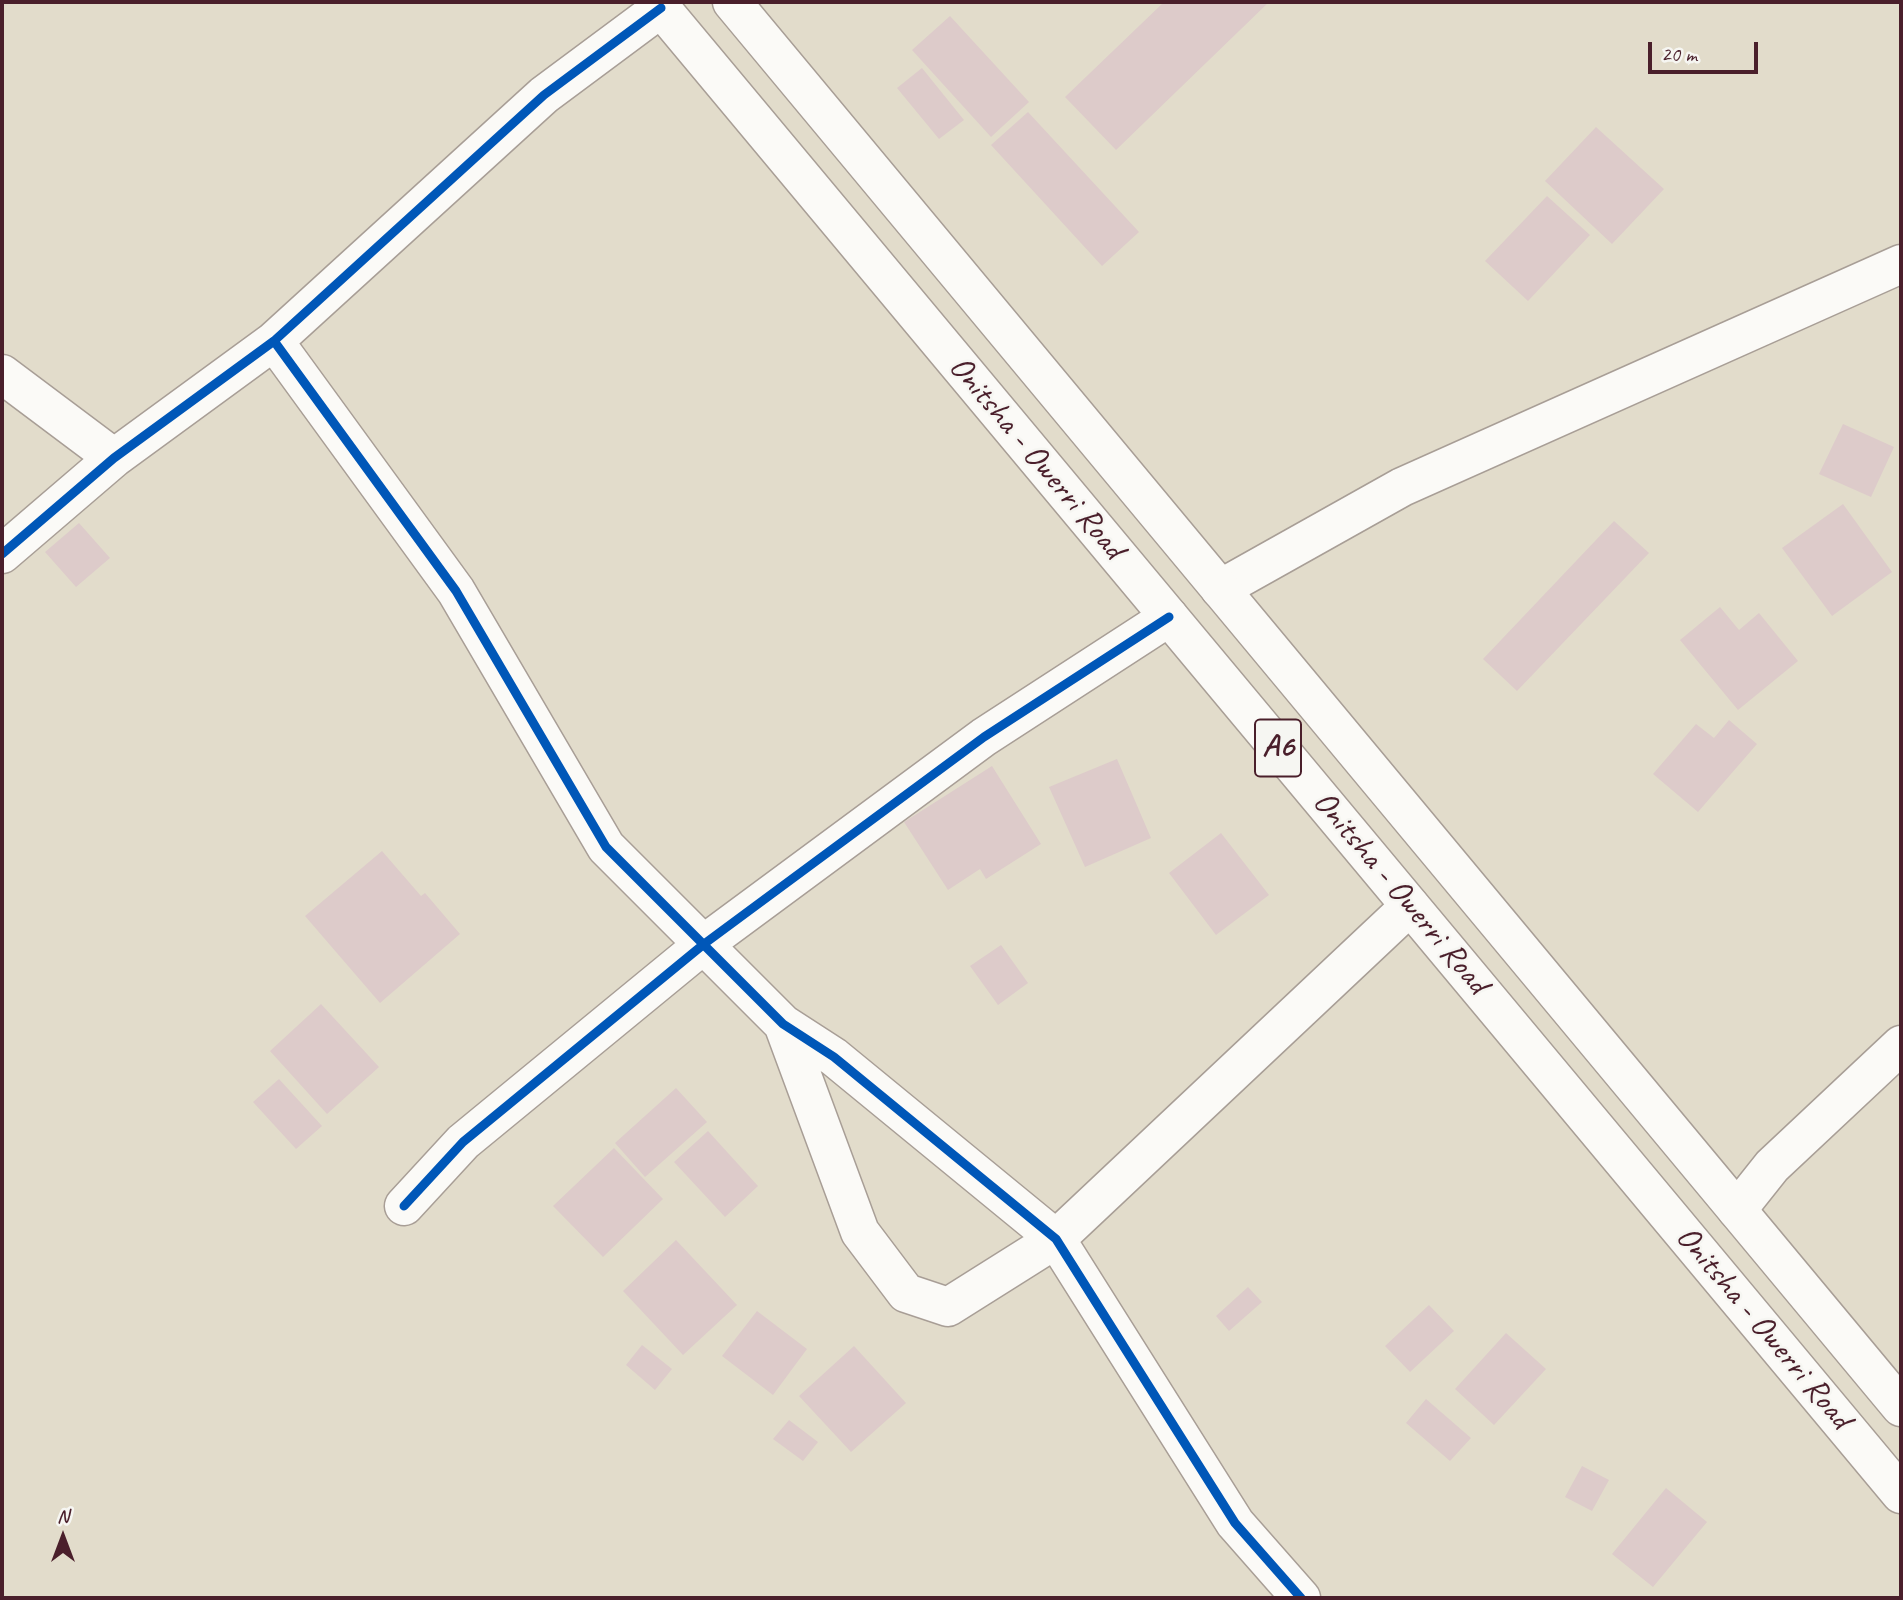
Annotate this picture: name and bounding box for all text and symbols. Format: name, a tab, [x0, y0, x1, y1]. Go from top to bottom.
scale bar	[1651, 28, 1761, 72]
text: 20 m	[1661, 41, 1697, 67]
street label: Onitsha - Owerri Road	[940, 349, 1132, 567]
road number: A6	[1255, 720, 1301, 776]
street label: Onitsha - Owerri Road	[1304, 784, 1496, 1002]
street label: Onitsha - Owerri Road	[1667, 1219, 1859, 1437]
north arrow	[28, 1502, 98, 1572]
text: N	[57, 1504, 69, 1528]

